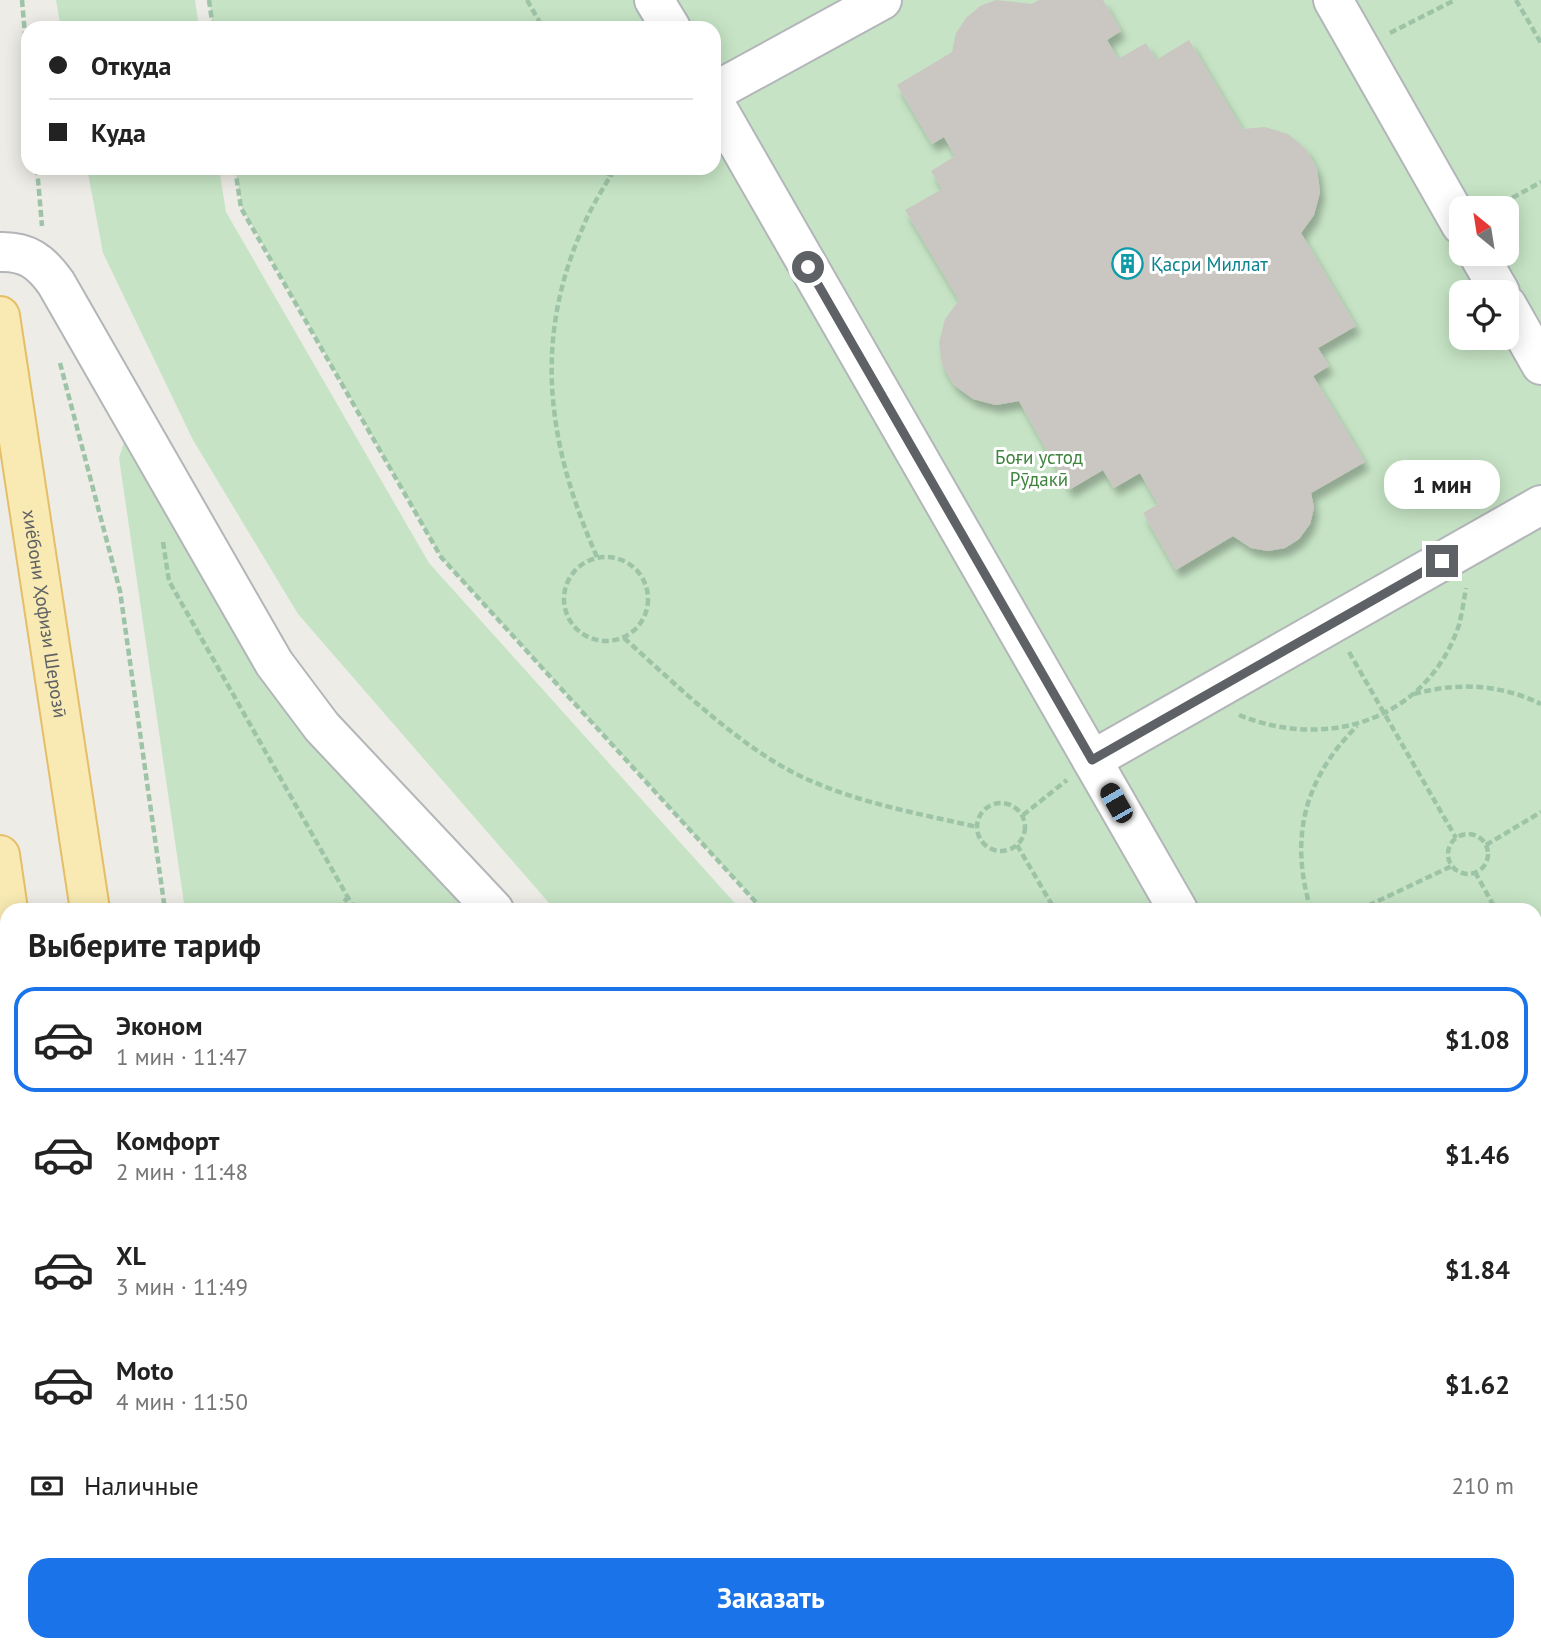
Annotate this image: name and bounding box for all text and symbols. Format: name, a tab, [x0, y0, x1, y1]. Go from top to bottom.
text: Откуда	[91, 49, 171, 82]
text: Куда	[91, 116, 146, 149]
north arrow	[1449, 196, 1519, 266]
map controls	[1449, 196, 1519, 350]
building icon: Қасри Миллат	[1111, 247, 1145, 281]
route start	[792, 251, 824, 283]
place label: Қасри Миллат	[1151, 252, 1268, 276]
button: locate	[1449, 280, 1519, 350]
park label: Боғи устод Рӯдакӣ	[995, 445, 1083, 491]
callout: 1 мин	[1384, 460, 1500, 508]
text: 1 мин	[1412, 470, 1472, 499]
street label: хиёбони Ҳофизи Шерозӣ	[17, 508, 73, 719]
route end	[1426, 545, 1458, 577]
car	[1097, 780, 1136, 826]
text: Выберите тариф	[28, 924, 261, 966]
icon: car	[32, 1008, 95, 1071]
text: Эконом	[116, 1009, 203, 1042]
text: $1.08	[1445, 1023, 1510, 1056]
text: 1 мин · 11:47	[116, 1042, 248, 1071]
icon: car	[32, 1123, 95, 1186]
text: Комфорт	[116, 1124, 219, 1157]
text: $1.46	[1445, 1138, 1510, 1171]
text: 2 мин · 11:48	[116, 1157, 248, 1186]
icon: car	[32, 1238, 95, 1301]
text: XL	[116, 1239, 146, 1272]
text: $1.84	[1445, 1253, 1510, 1286]
text: 3 мин · 11:49	[116, 1272, 248, 1301]
icon: car	[32, 1353, 95, 1416]
text: Moto	[116, 1354, 174, 1387]
text: $1.62	[1445, 1368, 1510, 1401]
text: 4 мин · 11:50	[116, 1387, 248, 1416]
icon: cash	[28, 1467, 66, 1505]
text: Наличные	[84, 1469, 199, 1502]
text: 210 m	[1452, 1471, 1514, 1500]
button: Заказать	[28, 1558, 1514, 1638]

